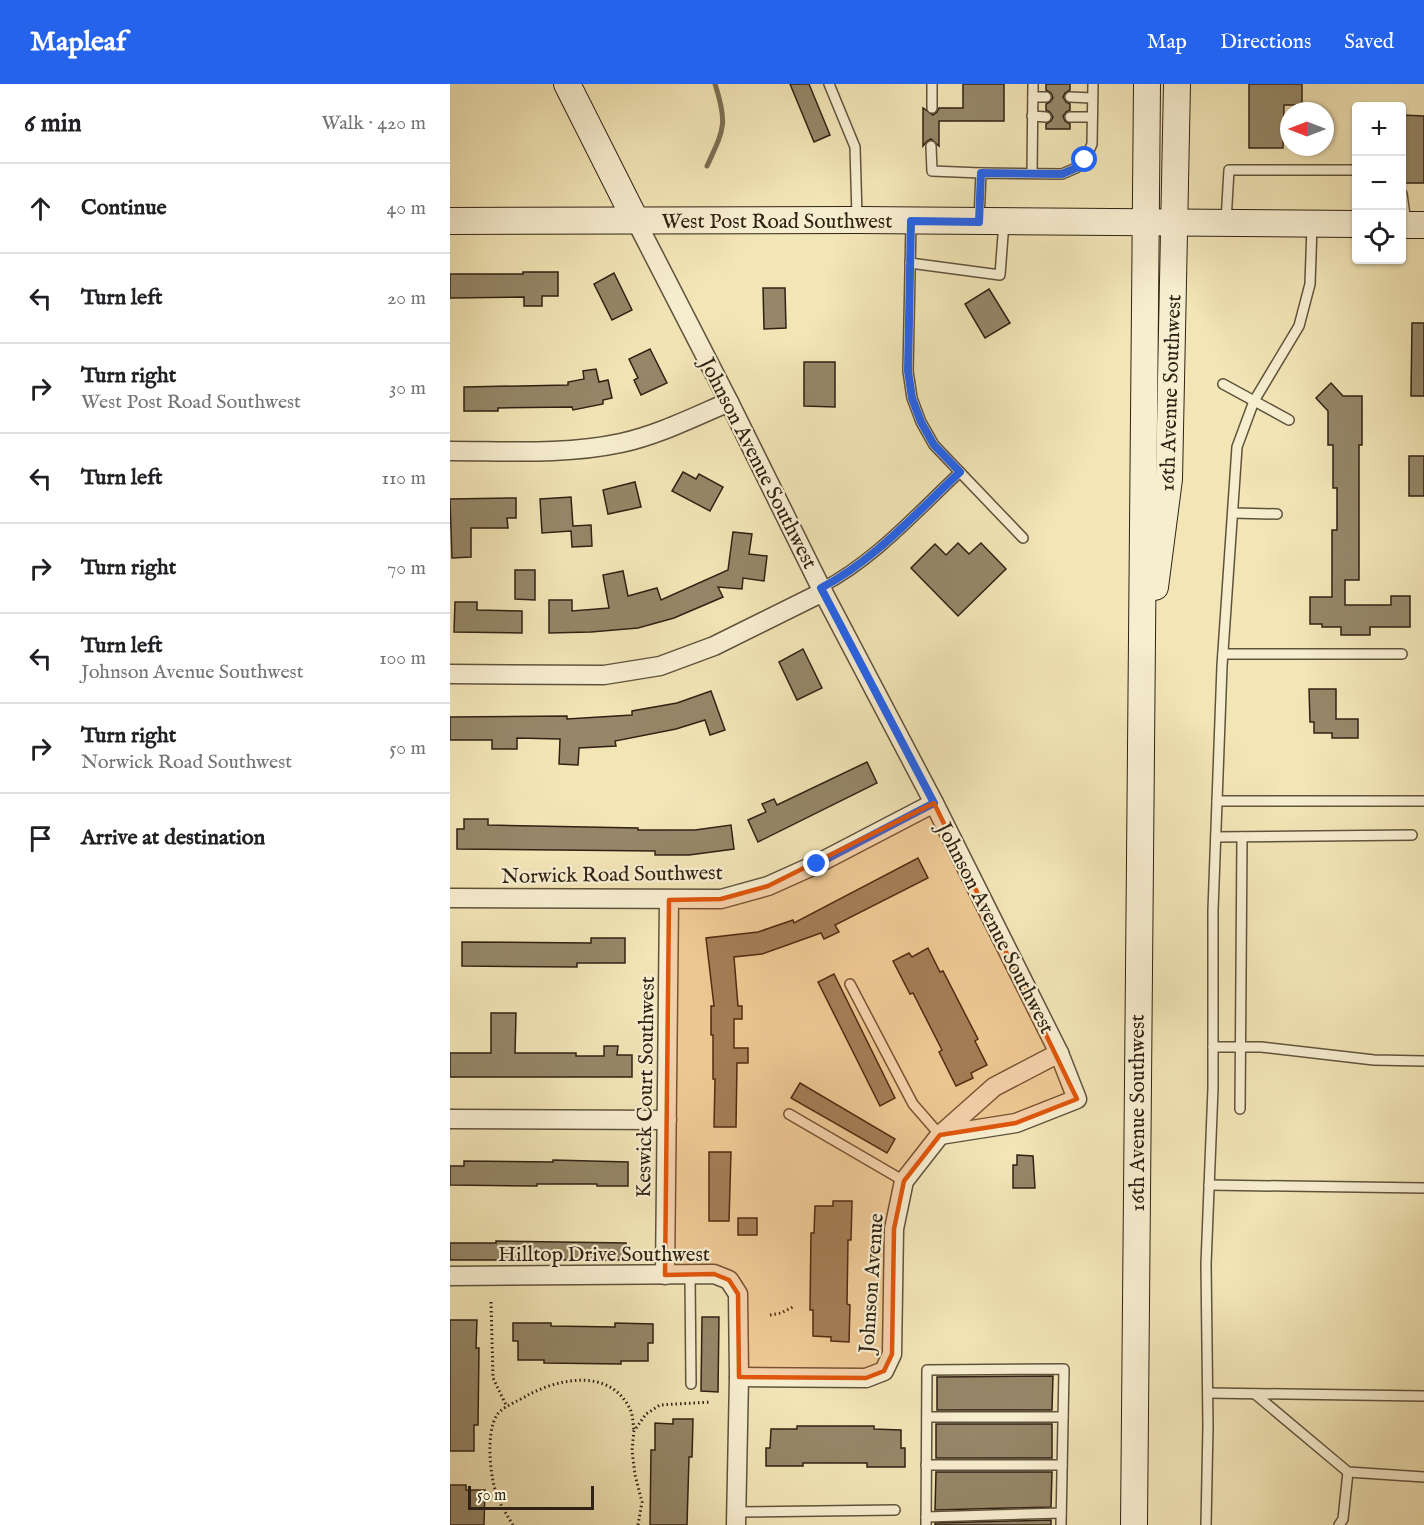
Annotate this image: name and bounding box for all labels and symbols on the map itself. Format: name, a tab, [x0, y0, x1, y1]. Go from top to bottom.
north arrow	[1280, 102, 1334, 156]
route start	[1071, 146, 1097, 172]
street label: West Post Road Southwest	[662, 209, 892, 236]
street label: 16th Avenue Southwest	[1155, 294, 1188, 492]
street label: Johnson Avenue Southwest	[692, 352, 823, 574]
street label: Johnson Avenue Southwest	[929, 817, 1060, 1039]
route end	[803, 850, 829, 876]
street label: Norwick Road Southwest	[501, 860, 723, 891]
street label: Keswick Court Southwest	[631, 976, 662, 1198]
street label: 16th Avenue Southwest	[1125, 1014, 1152, 1212]
street label: Johnson Avenue	[854, 1212, 891, 1356]
street label: Hilltop Drive Southwest	[498, 1242, 710, 1269]
scale bar	[468, 1483, 594, 1510]

